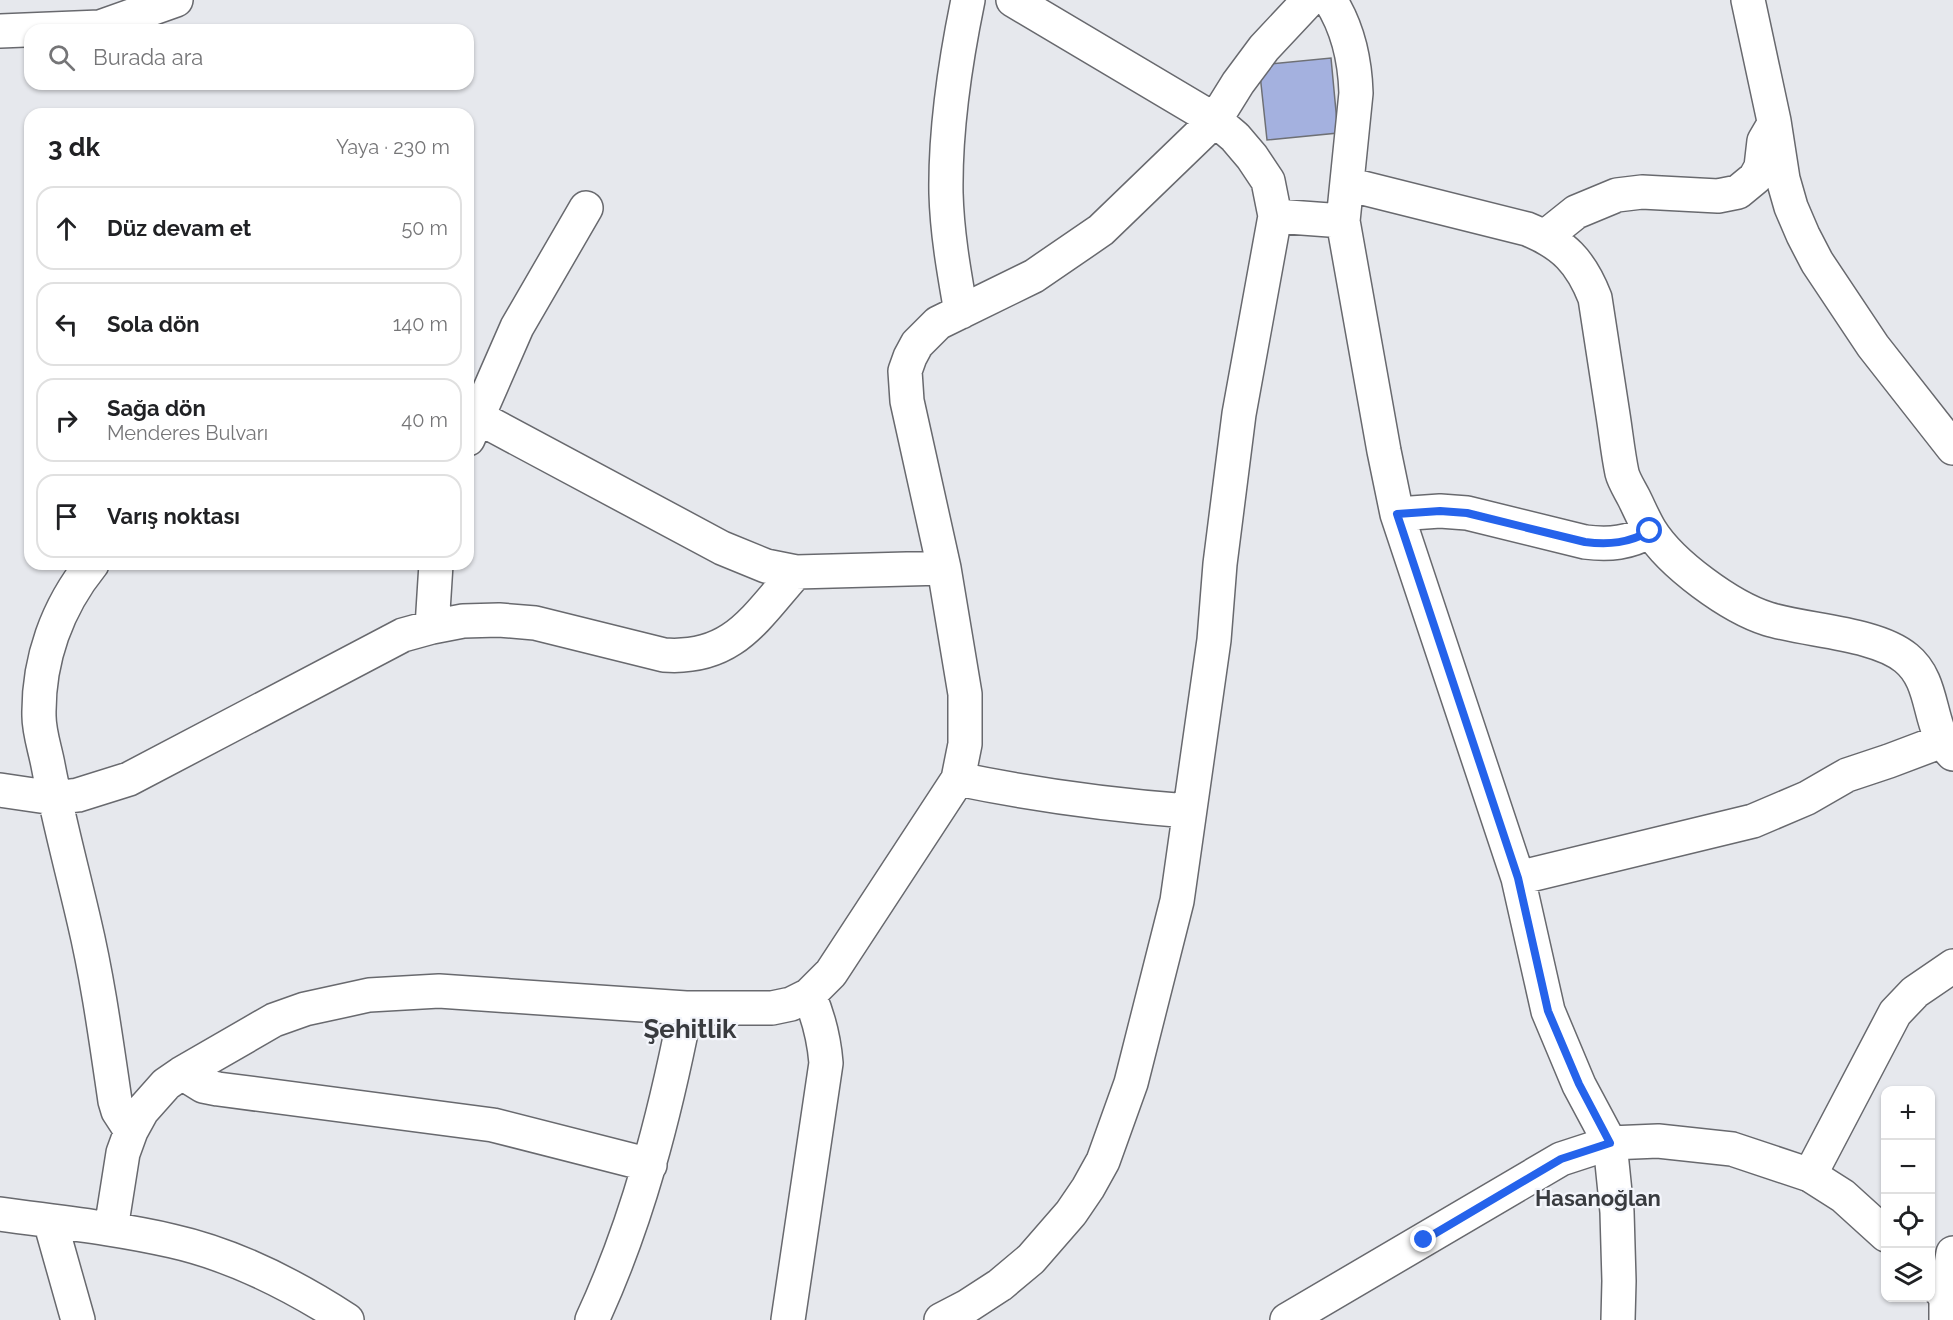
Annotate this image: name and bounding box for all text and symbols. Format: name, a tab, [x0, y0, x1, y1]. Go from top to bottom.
search box	[24, 24, 474, 90]
icon: search	[45, 41, 78, 74]
text: Burada ara	[93, 44, 203, 70]
text: 3 dk	[48, 132, 100, 162]
text: Yaya · 230 m	[336, 135, 450, 159]
icon: ahead	[50, 212, 83, 245]
text: Düz devam et	[107, 215, 251, 241]
text: 50 m	[401, 216, 448, 240]
icon: left	[50, 308, 83, 341]
text: Sola dön	[107, 311, 200, 337]
text: 140 m	[393, 312, 448, 336]
text: Sağa dön	[107, 395, 206, 421]
icon: right	[50, 404, 83, 437]
text: 40 m	[401, 408, 448, 432]
text: Menderes Bulvarı	[107, 421, 268, 445]
icon: arrive	[50, 500, 83, 533]
text: Varış noktası	[107, 503, 240, 529]
route start	[1636, 517, 1662, 543]
district label: Şehitlik	[643, 1014, 737, 1044]
map controls	[1881, 1086, 1935, 1302]
button: +	[1881, 1086, 1935, 1140]
button: −	[1881, 1140, 1935, 1194]
district label: Hasanoğlan	[1535, 1185, 1661, 1211]
button: locate	[1881, 1194, 1935, 1248]
route end	[1410, 1226, 1436, 1252]
button: layers	[1881, 1248, 1935, 1302]

